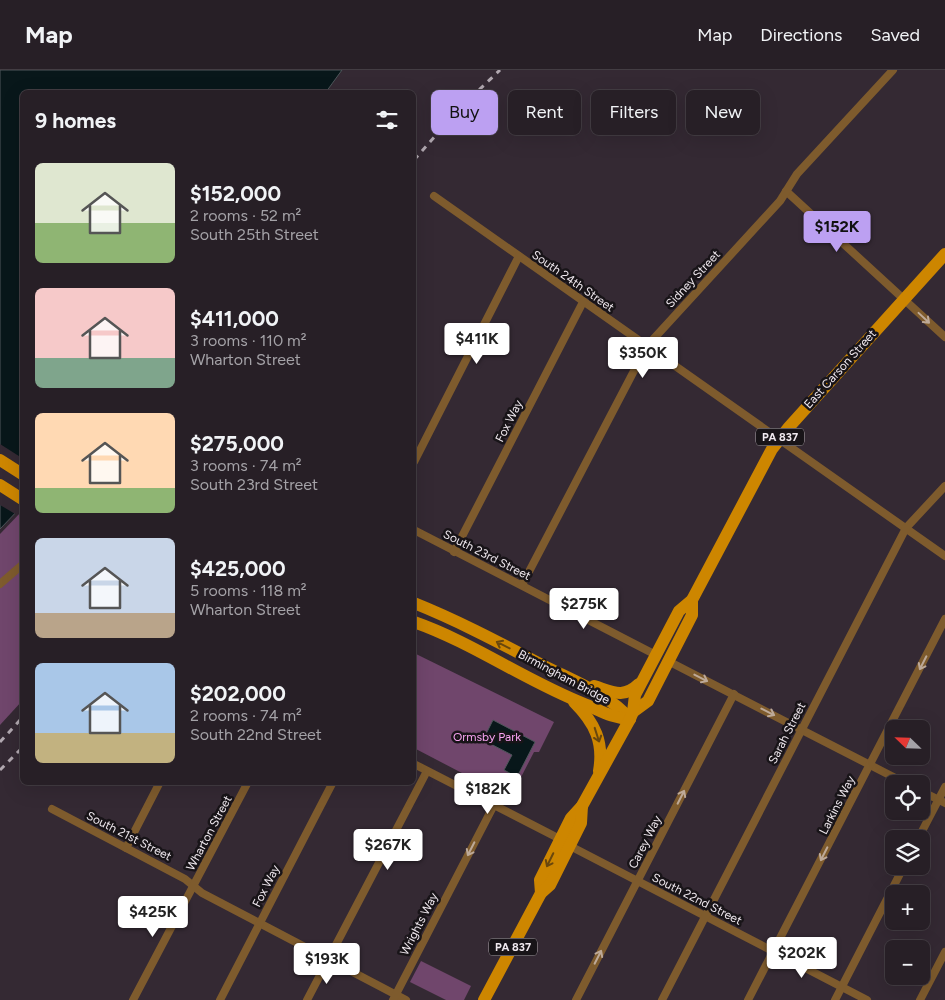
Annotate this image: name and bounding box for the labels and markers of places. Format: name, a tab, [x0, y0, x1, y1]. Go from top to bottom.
pin: $152K	[802, 210, 872, 253]
pin: $411K	[442, 322, 512, 365]
pin: $350K	[608, 336, 678, 379]
pin: $275K	[549, 588, 619, 630]
pin: $182K	[453, 772, 523, 815]
pin: $267K	[353, 828, 423, 871]
pin: $425K	[118, 896, 188, 938]
pin: $202K	[767, 936, 837, 979]
pin: $193K	[292, 942, 362, 985]

